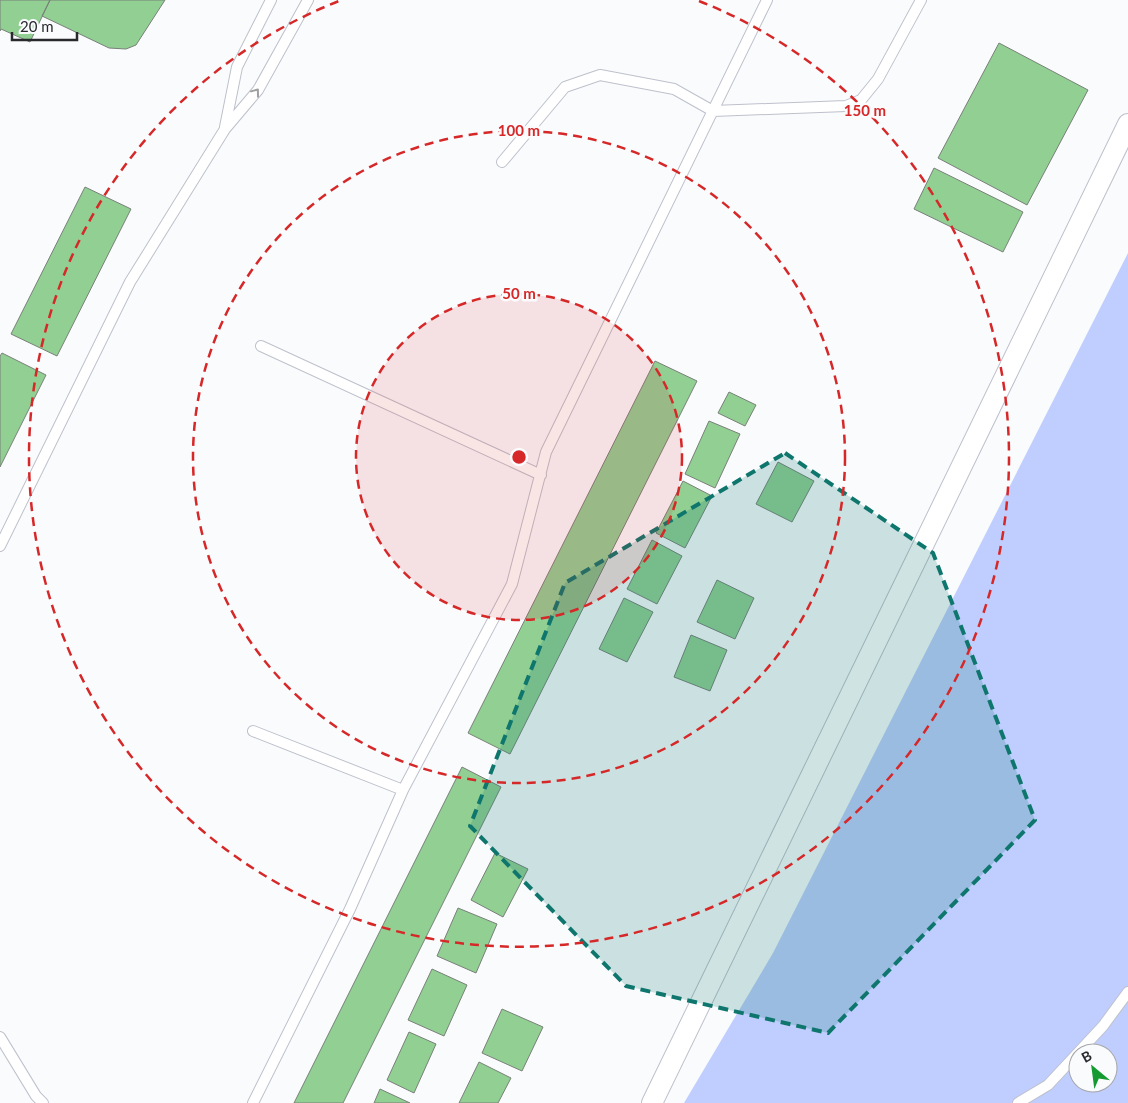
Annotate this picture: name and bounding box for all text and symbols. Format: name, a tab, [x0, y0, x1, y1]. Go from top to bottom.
scale bar	[12, 10, 78, 42]
text: 20 m	[20, 17, 54, 35]
one-way arrow	[250, 88, 259, 98]
text: 150 m	[844, 101, 886, 119]
text: 100 m	[498, 121, 540, 139]
text: 50 m	[502, 284, 536, 302]
centre of rings	[510, 448, 528, 466]
north arrow	[1068, 1043, 1118, 1093]
text: B	[1078, 1047, 1095, 1066]

